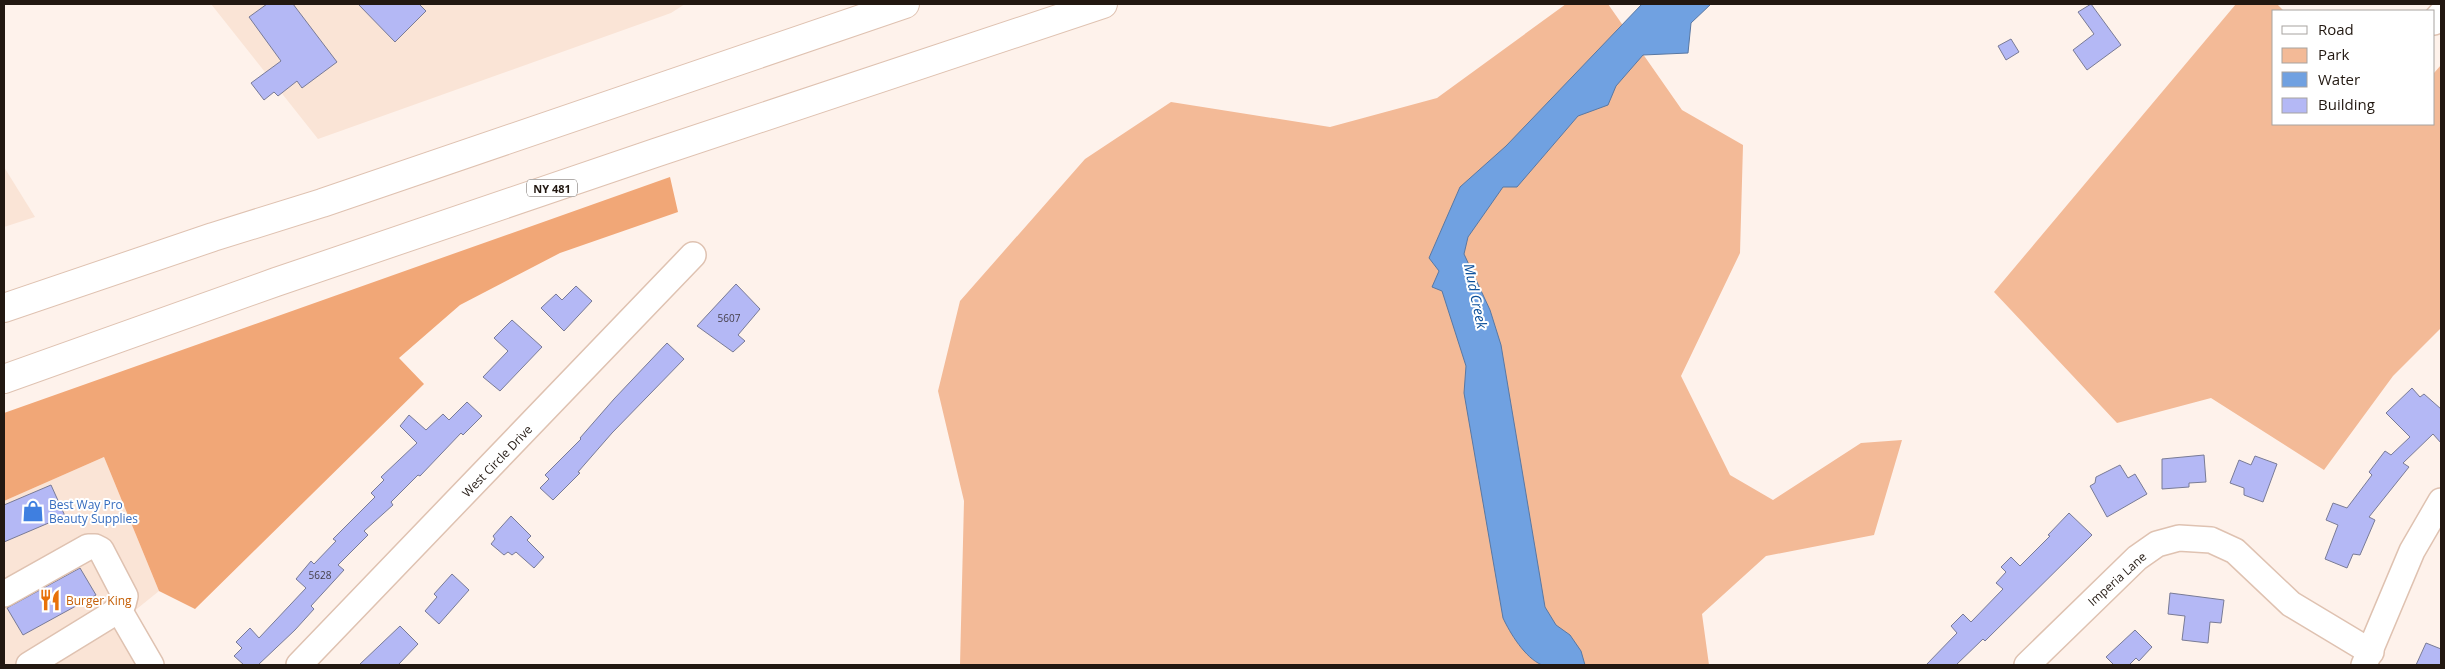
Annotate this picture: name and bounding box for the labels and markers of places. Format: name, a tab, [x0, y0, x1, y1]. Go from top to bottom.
place label: Best Way Pro Beauty Supplies	[49, 496, 138, 527]
shop icon: Best Way Pro Beauty Supplies	[20, 498, 46, 524]
restaurant icon: Burger King	[37, 587, 63, 613]
place label: Burger King	[66, 592, 132, 609]

